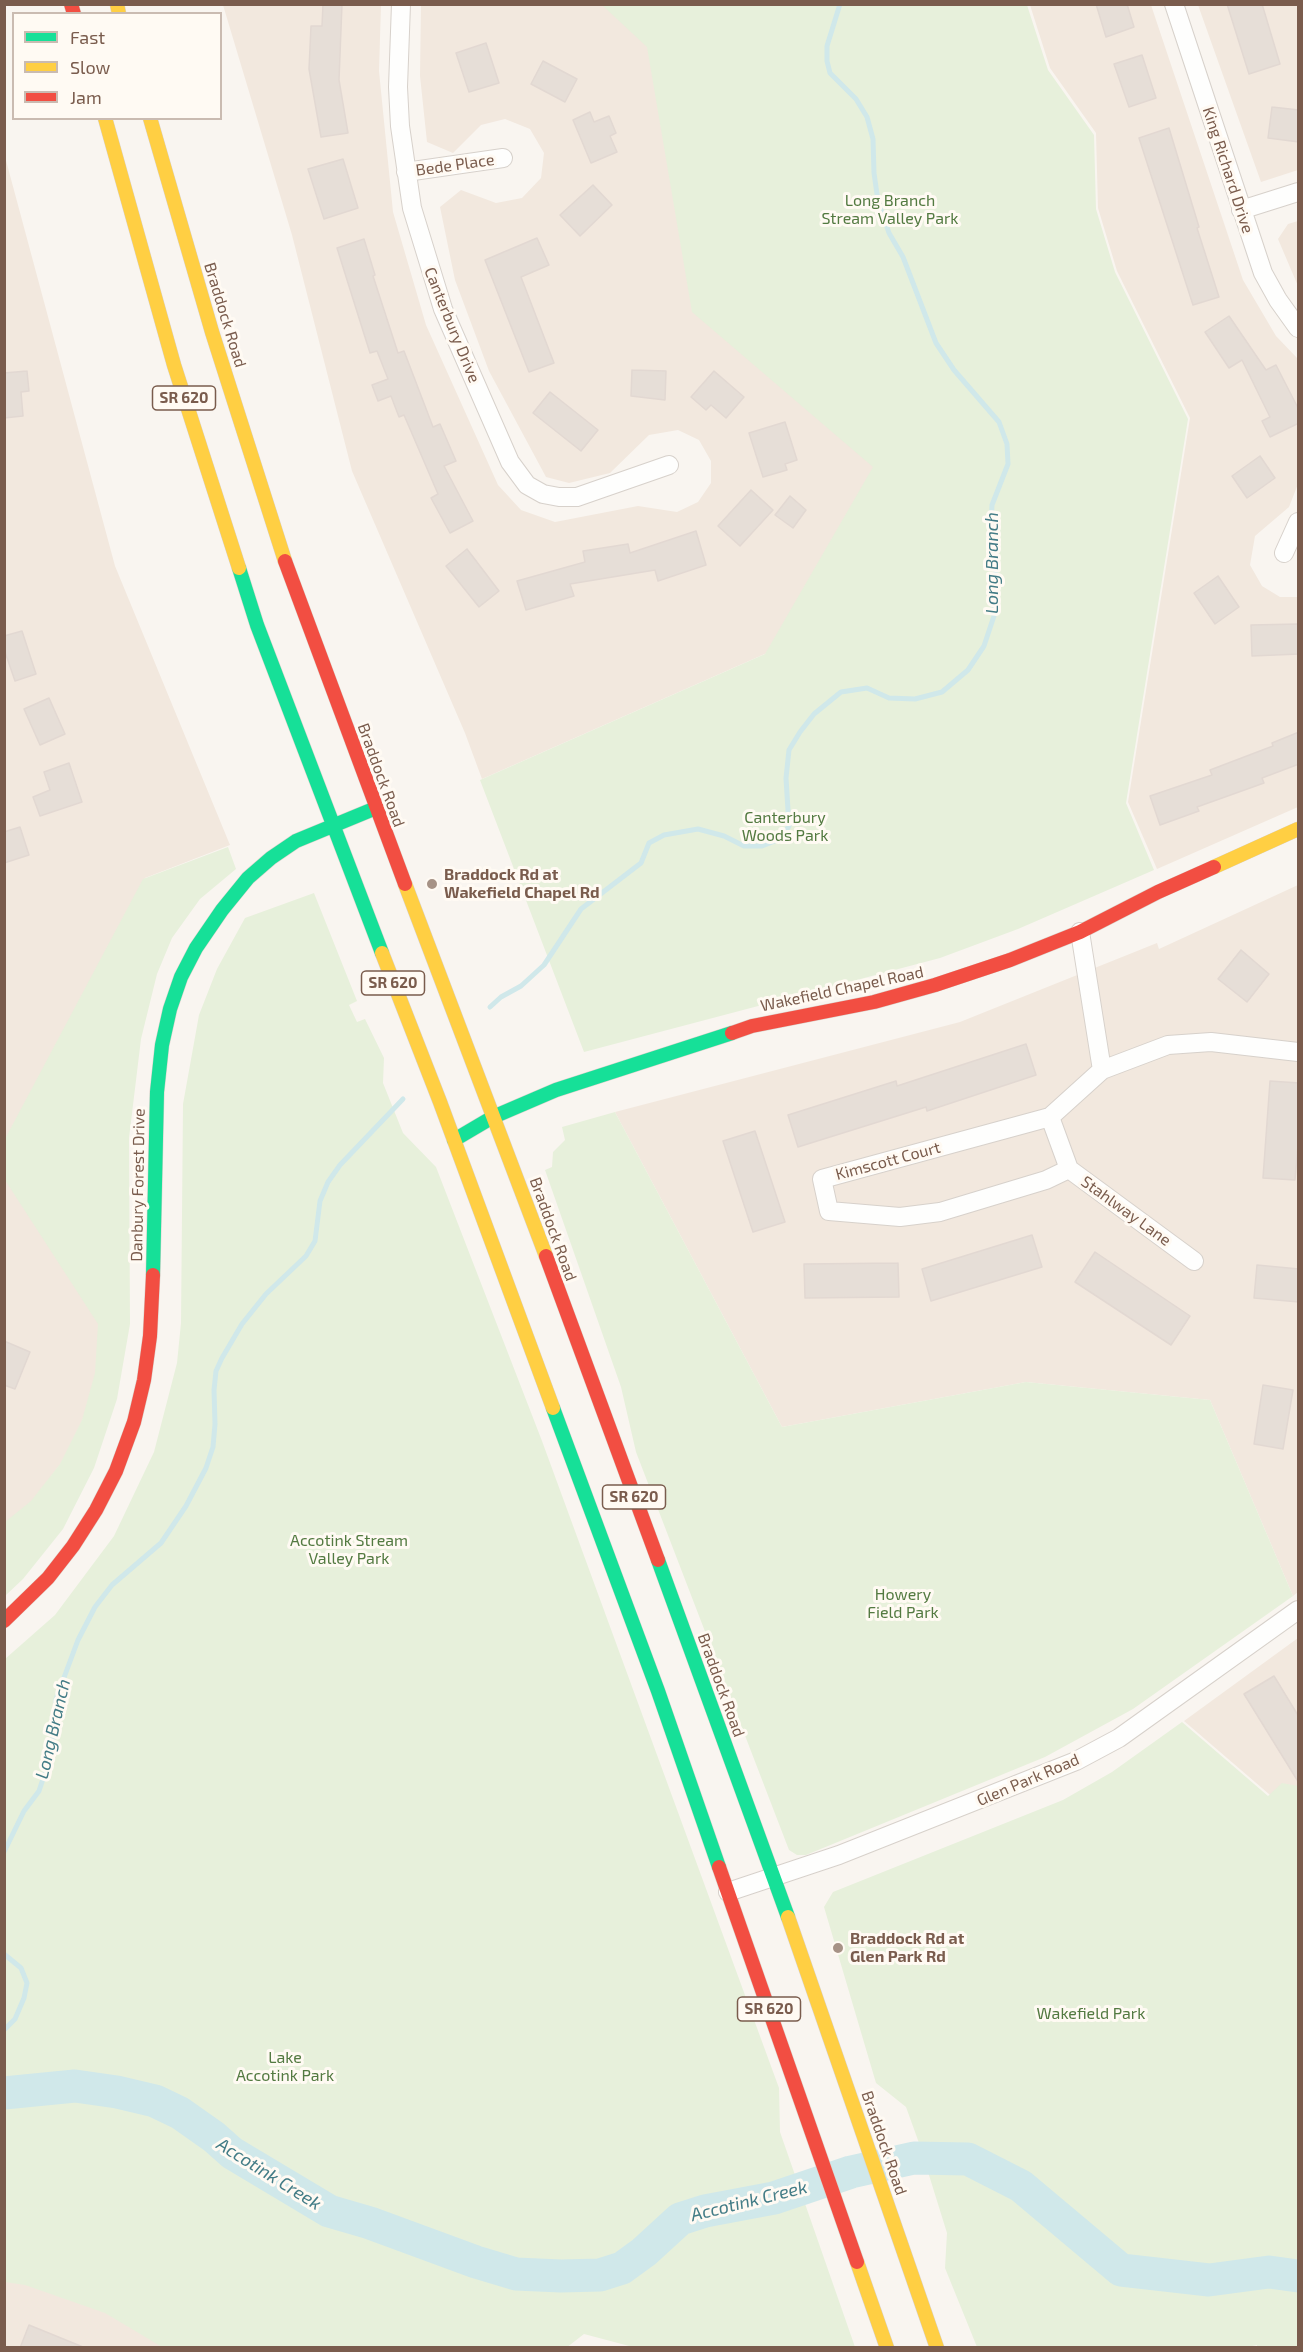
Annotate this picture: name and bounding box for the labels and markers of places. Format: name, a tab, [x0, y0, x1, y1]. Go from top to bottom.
place label: Braddock Rd at Wakefield Chapel Rd	[444, 865, 599, 903]
marker: Braddock Rd at Wakefield Chapel Rd	[425, 877, 439, 891]
place label: Braddock Rd at Glen Park Rd	[850, 1929, 964, 1967]
marker: Braddock Rd at Glen Park Rd	[831, 1941, 845, 1955]

